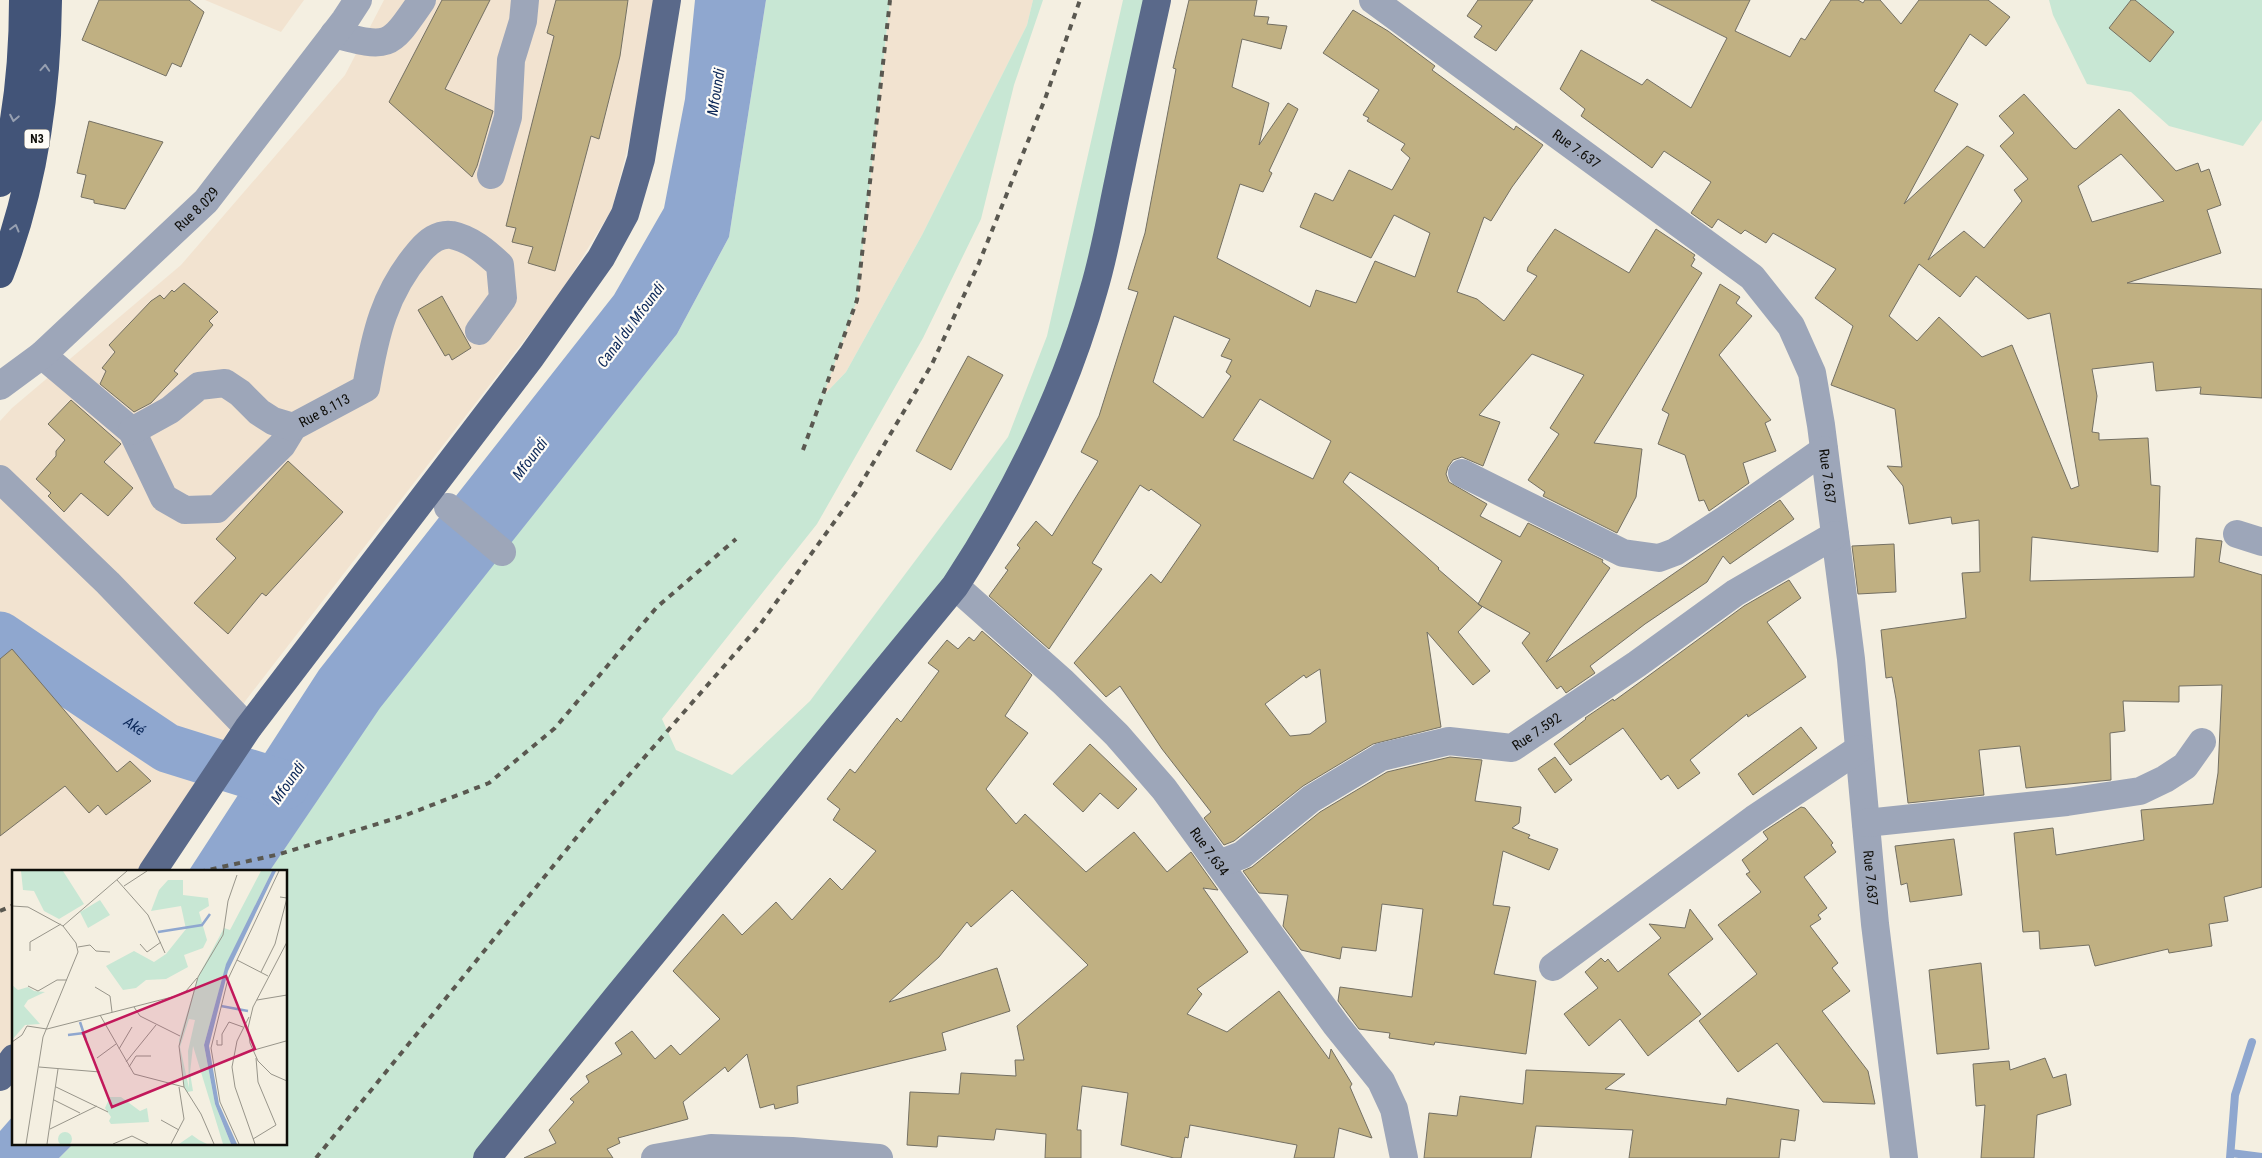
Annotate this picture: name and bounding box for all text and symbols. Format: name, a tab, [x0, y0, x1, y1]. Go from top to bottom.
one-way arrow	[39, 64, 50, 72]
water label: Mfoundi	[703, 66, 729, 117]
one-way arrow	[10, 114, 20, 123]
street label: Rue 7.637	[1549, 126, 1604, 172]
road number: N3	[24, 130, 50, 148]
street label: Rue 8.029	[171, 184, 222, 234]
one-way arrow	[10, 224, 20, 232]
water label: Canal du Mfoundi	[593, 279, 669, 371]
street label: Rue 8.113	[296, 390, 352, 430]
water label: Mfoundi	[509, 434, 552, 483]
street label: Rue 7.637	[1816, 448, 1839, 505]
street label: Rue 7.592	[1509, 709, 1564, 754]
water label: Aké	[120, 712, 149, 740]
water label: Mfoundi	[267, 758, 309, 808]
street label: Rue 7.634	[1187, 824, 1232, 879]
street label: Rue 7.637	[1860, 850, 1881, 906]
inset map	[12, 870, 288, 1146]

